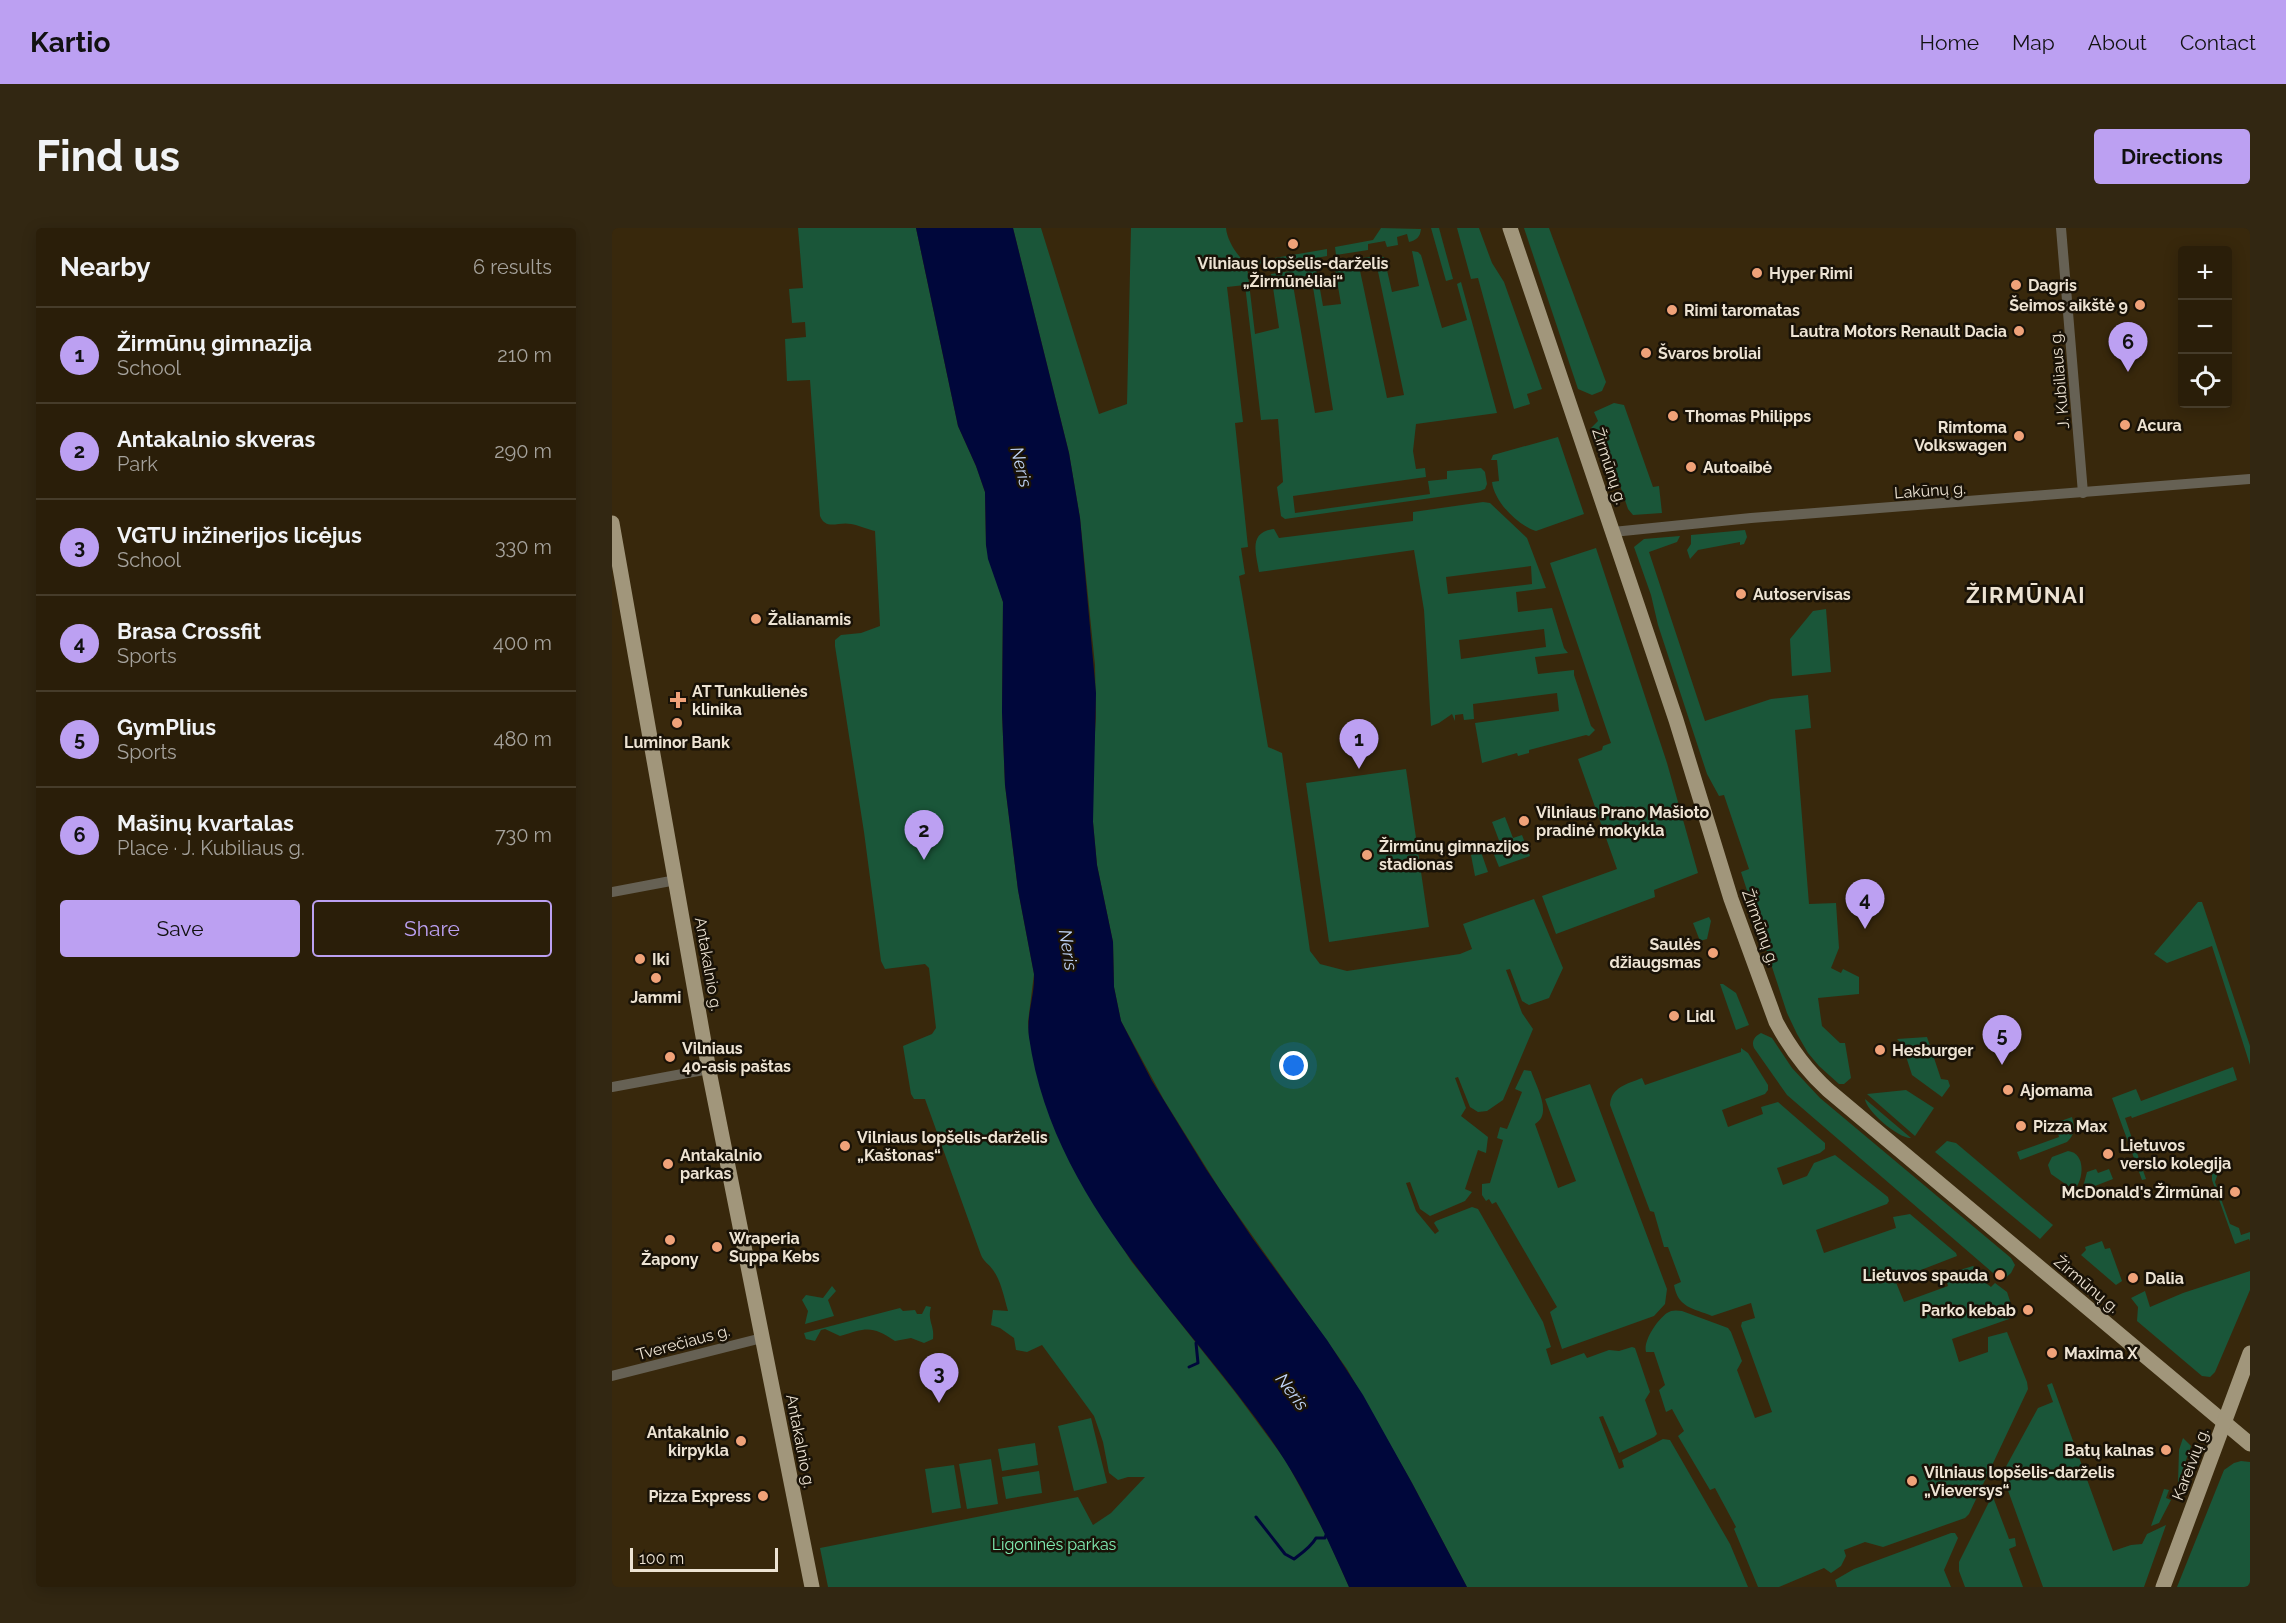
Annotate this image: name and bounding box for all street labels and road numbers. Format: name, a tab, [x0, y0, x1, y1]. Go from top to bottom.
street label: J. Kubiliaus g.	[2046, 330, 2073, 430]
street label: Žirmūnų g.	[1588, 425, 1632, 507]
street label: Lakūnų g.	[1894, 479, 1967, 502]
street label: Žirmūnų g.	[1738, 886, 1784, 968]
street label: Antakalnio g.	[691, 916, 726, 1013]
street label: Žirmūnų g.	[2050, 1251, 2124, 1317]
street label: Tverečiaus g.	[634, 1321, 732, 1364]
street label: Antakalnio g.	[782, 1393, 819, 1490]
street label: Kareivių g.	[2168, 1425, 2213, 1503]

